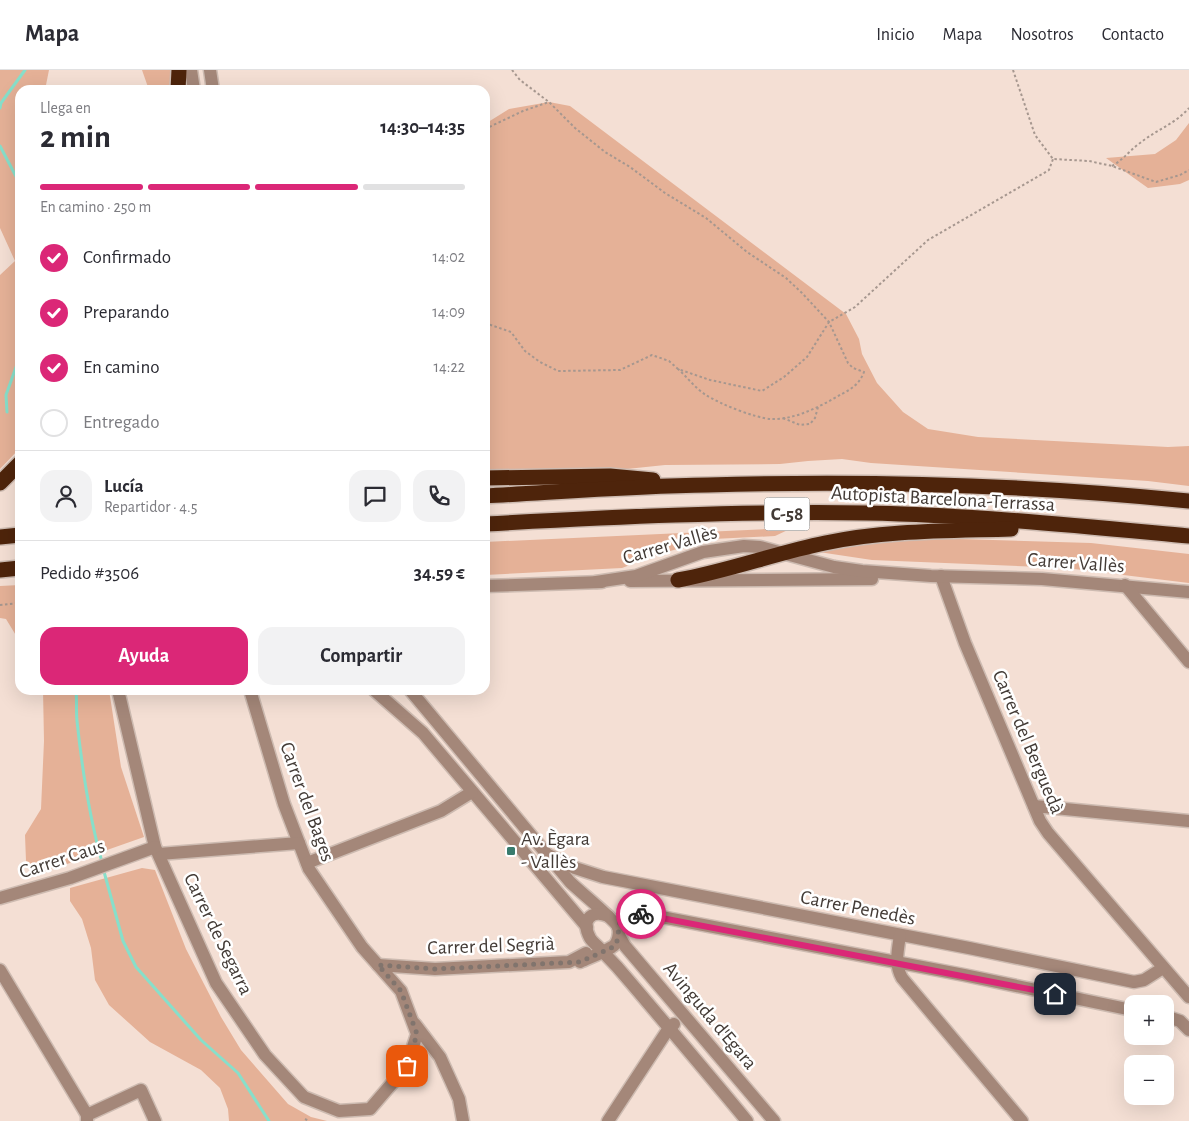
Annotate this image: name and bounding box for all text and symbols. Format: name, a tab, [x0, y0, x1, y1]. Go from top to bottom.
text: Mapa	[25, 22, 79, 46]
text: Inicio	[876, 26, 915, 44]
text: Mapa	[943, 26, 982, 44]
text: Nosotros	[1010, 26, 1074, 44]
text: Contacto	[1102, 26, 1164, 44]
text: Llega en	[40, 100, 91, 116]
text: 14:30–14:35	[380, 118, 465, 137]
text: 2 min	[40, 121, 111, 153]
text: En camino · 250 m	[40, 199, 151, 215]
icon: check	[40, 244, 68, 272]
text: Confirmado	[83, 248, 171, 267]
text: 14:02	[432, 249, 465, 265]
icon: check	[40, 299, 68, 327]
text: Preparando	[83, 303, 169, 322]
text: 14:09	[432, 304, 465, 320]
icon: check	[40, 354, 68, 382]
text: En camino	[83, 358, 160, 377]
text: 14:22	[434, 359, 465, 375]
text: Entregado	[83, 413, 159, 432]
button: person	[40, 470, 92, 522]
button: chat	[349, 470, 401, 522]
button: phone	[413, 470, 465, 522]
text: Lucía	[104, 477, 144, 496]
street label: Autopista Barcelona-Terrassa	[830, 483, 1056, 515]
road number: C-58	[764, 498, 810, 530]
text: Repartidor · 4.5	[104, 499, 197, 515]
street label: Carrer Vallès	[620, 522, 720, 568]
street label: Carrer Vallès	[1027, 550, 1125, 576]
text: Pedido #3506	[40, 564, 139, 583]
text: 34.59 €	[414, 564, 465, 583]
button: Ayuda	[40, 627, 248, 685]
button: Compartir	[258, 627, 465, 685]
street label: Carrer del Berguedà	[989, 667, 1067, 817]
street label: Carrer del Bages	[276, 740, 338, 864]
place label: Av. Ègara - Vallès	[521, 828, 590, 872]
street label: Carrer Caus	[17, 836, 107, 882]
marker: Av. Ègara - Vallès	[505, 845, 517, 857]
street label: Carrer de Segarra	[180, 870, 256, 998]
street label: Carrer Penedès	[799, 887, 917, 929]
courier	[616, 889, 666, 939]
icon: bike	[627, 900, 655, 928]
street label: Carrer del Segrià	[427, 934, 555, 958]
street label: Avinguda d'Egara	[660, 959, 760, 1073]
pin	[1034, 973, 1076, 1015]
icon: home	[1041, 980, 1069, 1008]
map controls	[1124, 995, 1174, 1105]
button: +	[1124, 995, 1174, 1045]
pin	[386, 1045, 428, 1087]
icon: bag	[393, 1052, 421, 1080]
button: −	[1124, 1055, 1174, 1105]

